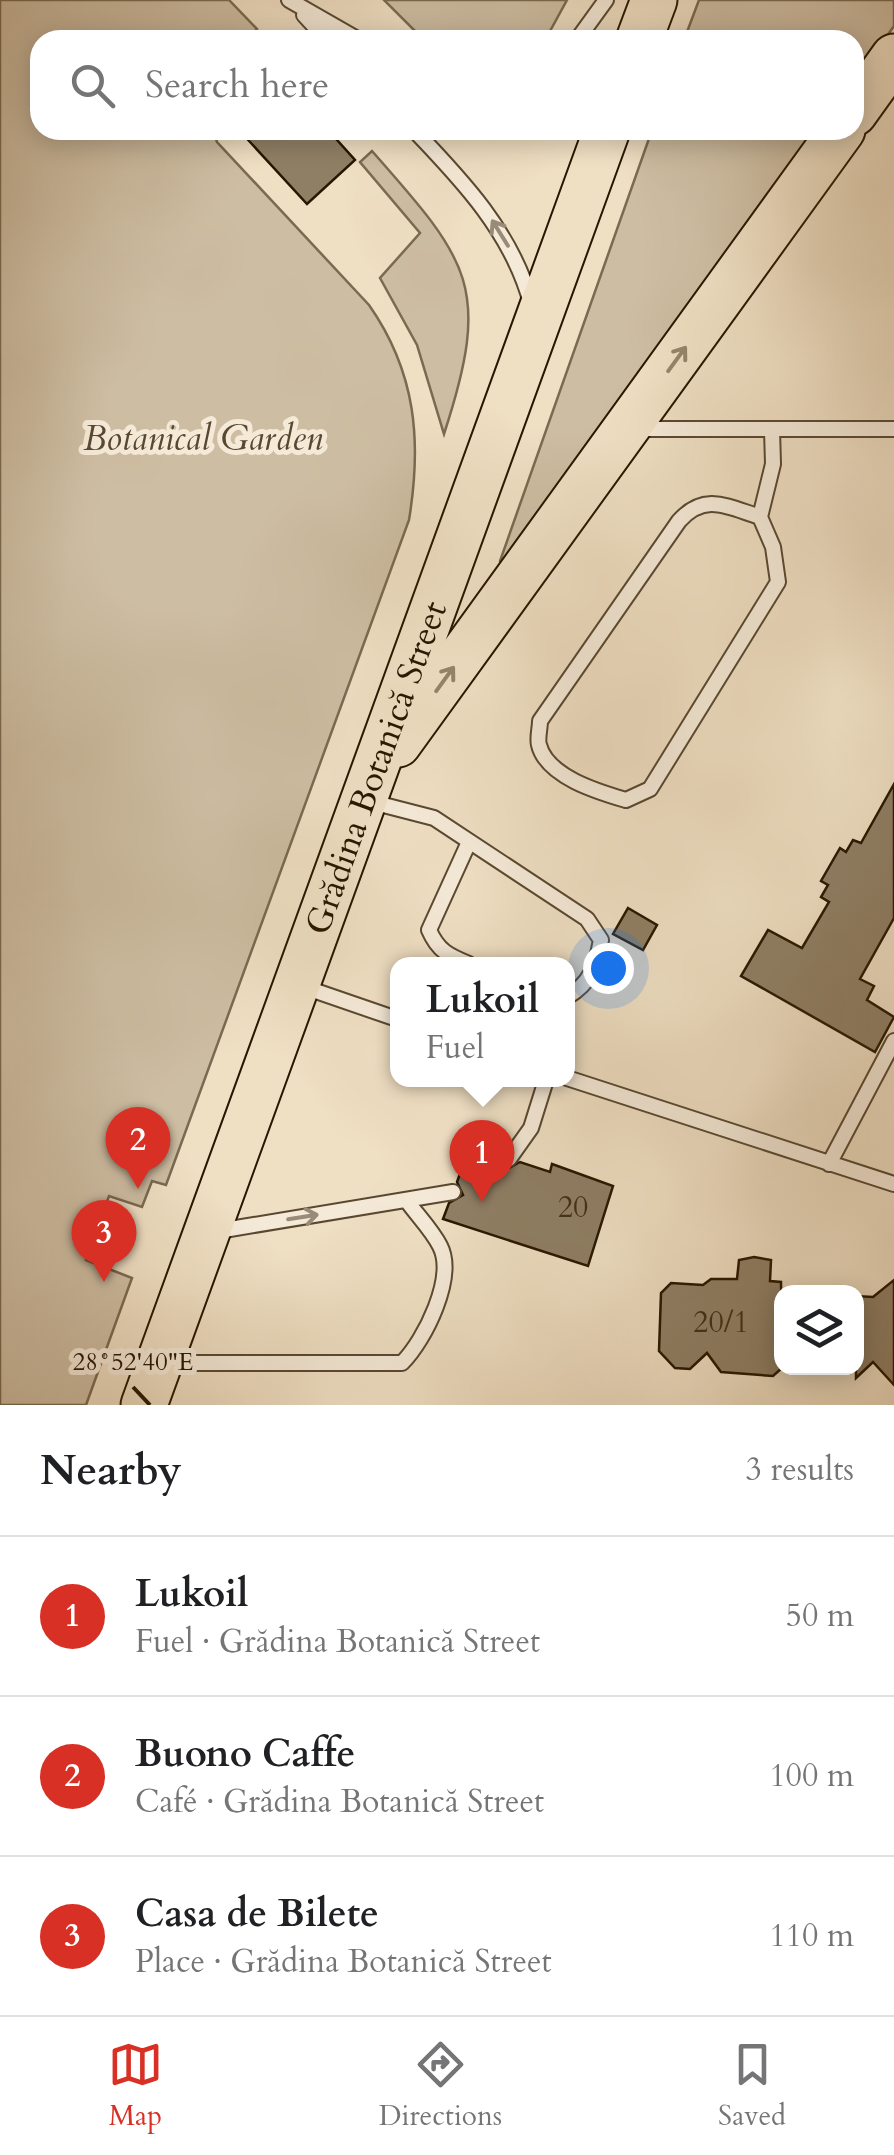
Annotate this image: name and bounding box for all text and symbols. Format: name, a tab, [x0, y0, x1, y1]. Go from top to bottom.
search box	[30, 30, 864, 140]
icon: search	[65, 58, 120, 113]
text: Search here	[145, 59, 329, 111]
one-way arrow	[490, 219, 510, 248]
one-way arrow	[667, 346, 688, 373]
park label: Botanical Garden	[83, 415, 323, 463]
street label: Grădina Botanică Street	[294, 595, 459, 941]
one-way arrow	[434, 665, 455, 693]
your location	[583, 943, 634, 994]
popup	[390, 957, 575, 1087]
text: Lukoil	[426, 974, 539, 1026]
text: Fuel	[426, 1026, 484, 1070]
pin: 2	[106, 1106, 170, 1189]
pin: 1	[450, 1120, 514, 1202]
house number: 20	[558, 1187, 588, 1228]
pin: 3	[72, 1200, 136, 1282]
one-way arrow	[287, 1207, 319, 1226]
map controls	[774, 1285, 864, 1375]
button: layers	[774, 1285, 864, 1375]
house number: 20/1	[693, 1302, 749, 1343]
text: 28°52'40"E	[73, 1345, 193, 1379]
text: Nearby	[40, 1442, 182, 1499]
text: 3 results	[746, 1448, 854, 1492]
text: Lukoil	[135, 1568, 248, 1620]
text: 1	[64, 1594, 81, 1638]
text: 50 m	[786, 1594, 854, 1638]
text: Fuel · Grădina Botanică Street	[135, 1620, 540, 1664]
text: Buono Caffe	[135, 1728, 355, 1780]
text: 2	[64, 1754, 81, 1798]
text: 100 m	[769, 1754, 854, 1798]
text: Café · Grădina Botanică Street	[135, 1780, 544, 1824]
text: Casa de Bilete	[135, 1888, 379, 1940]
text: 3	[64, 1914, 81, 1958]
text: 110 m	[769, 1914, 854, 1958]
text: Place · Grădina Botanică Street	[135, 1940, 552, 1984]
tab: Map	[108, 2037, 163, 2135]
tab: Directions	[379, 2037, 502, 2135]
tab: Saved	[718, 2037, 786, 2135]

